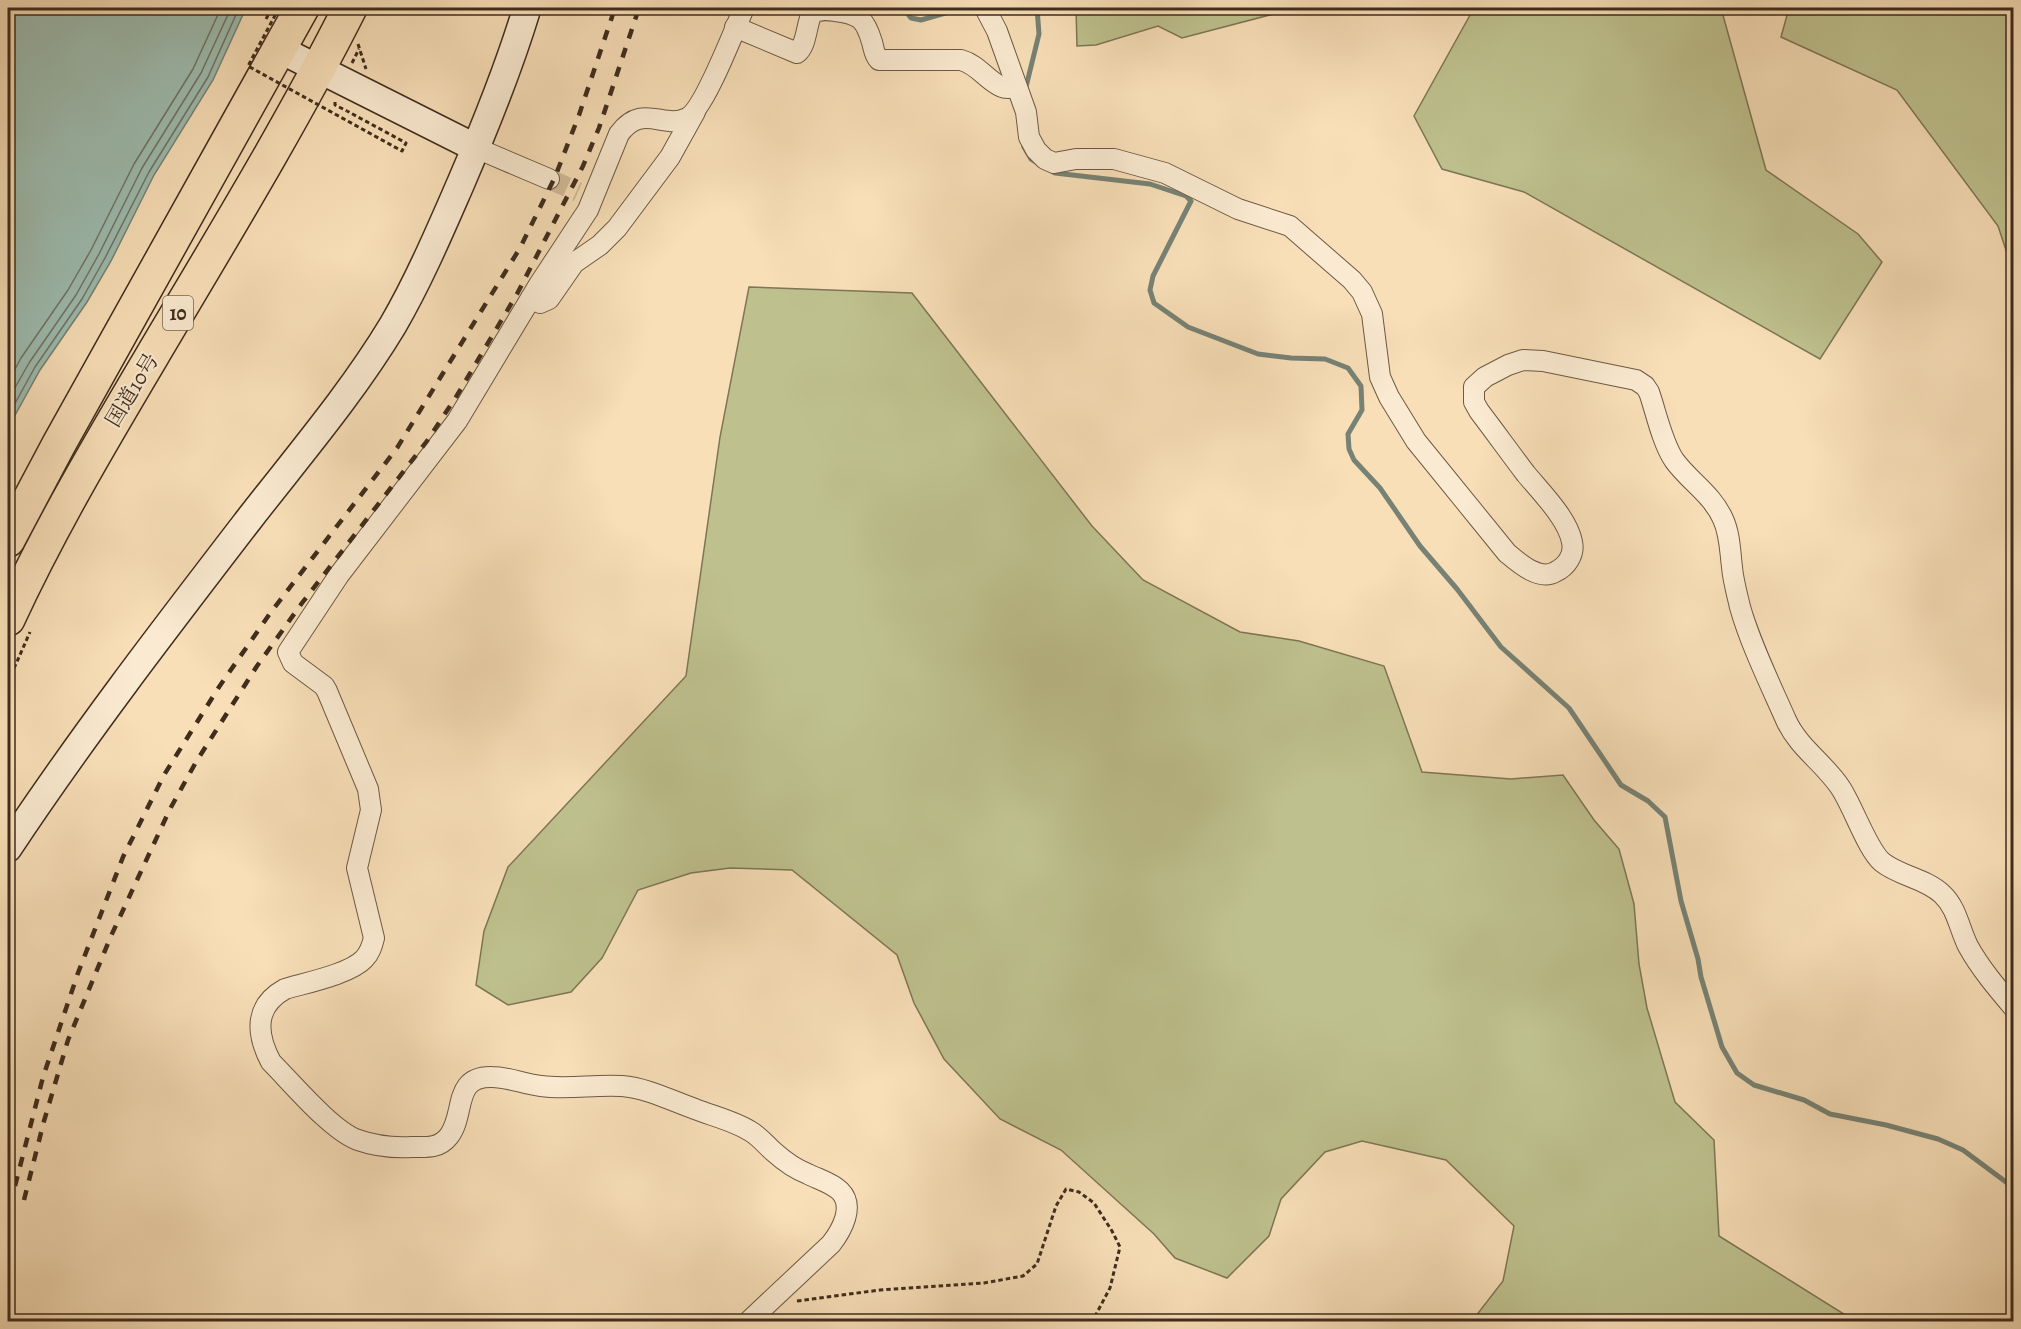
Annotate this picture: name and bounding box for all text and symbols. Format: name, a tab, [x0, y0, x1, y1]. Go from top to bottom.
road number: 10	[163, 296, 193, 330]
street label: 国道10号	[99, 348, 165, 432]

